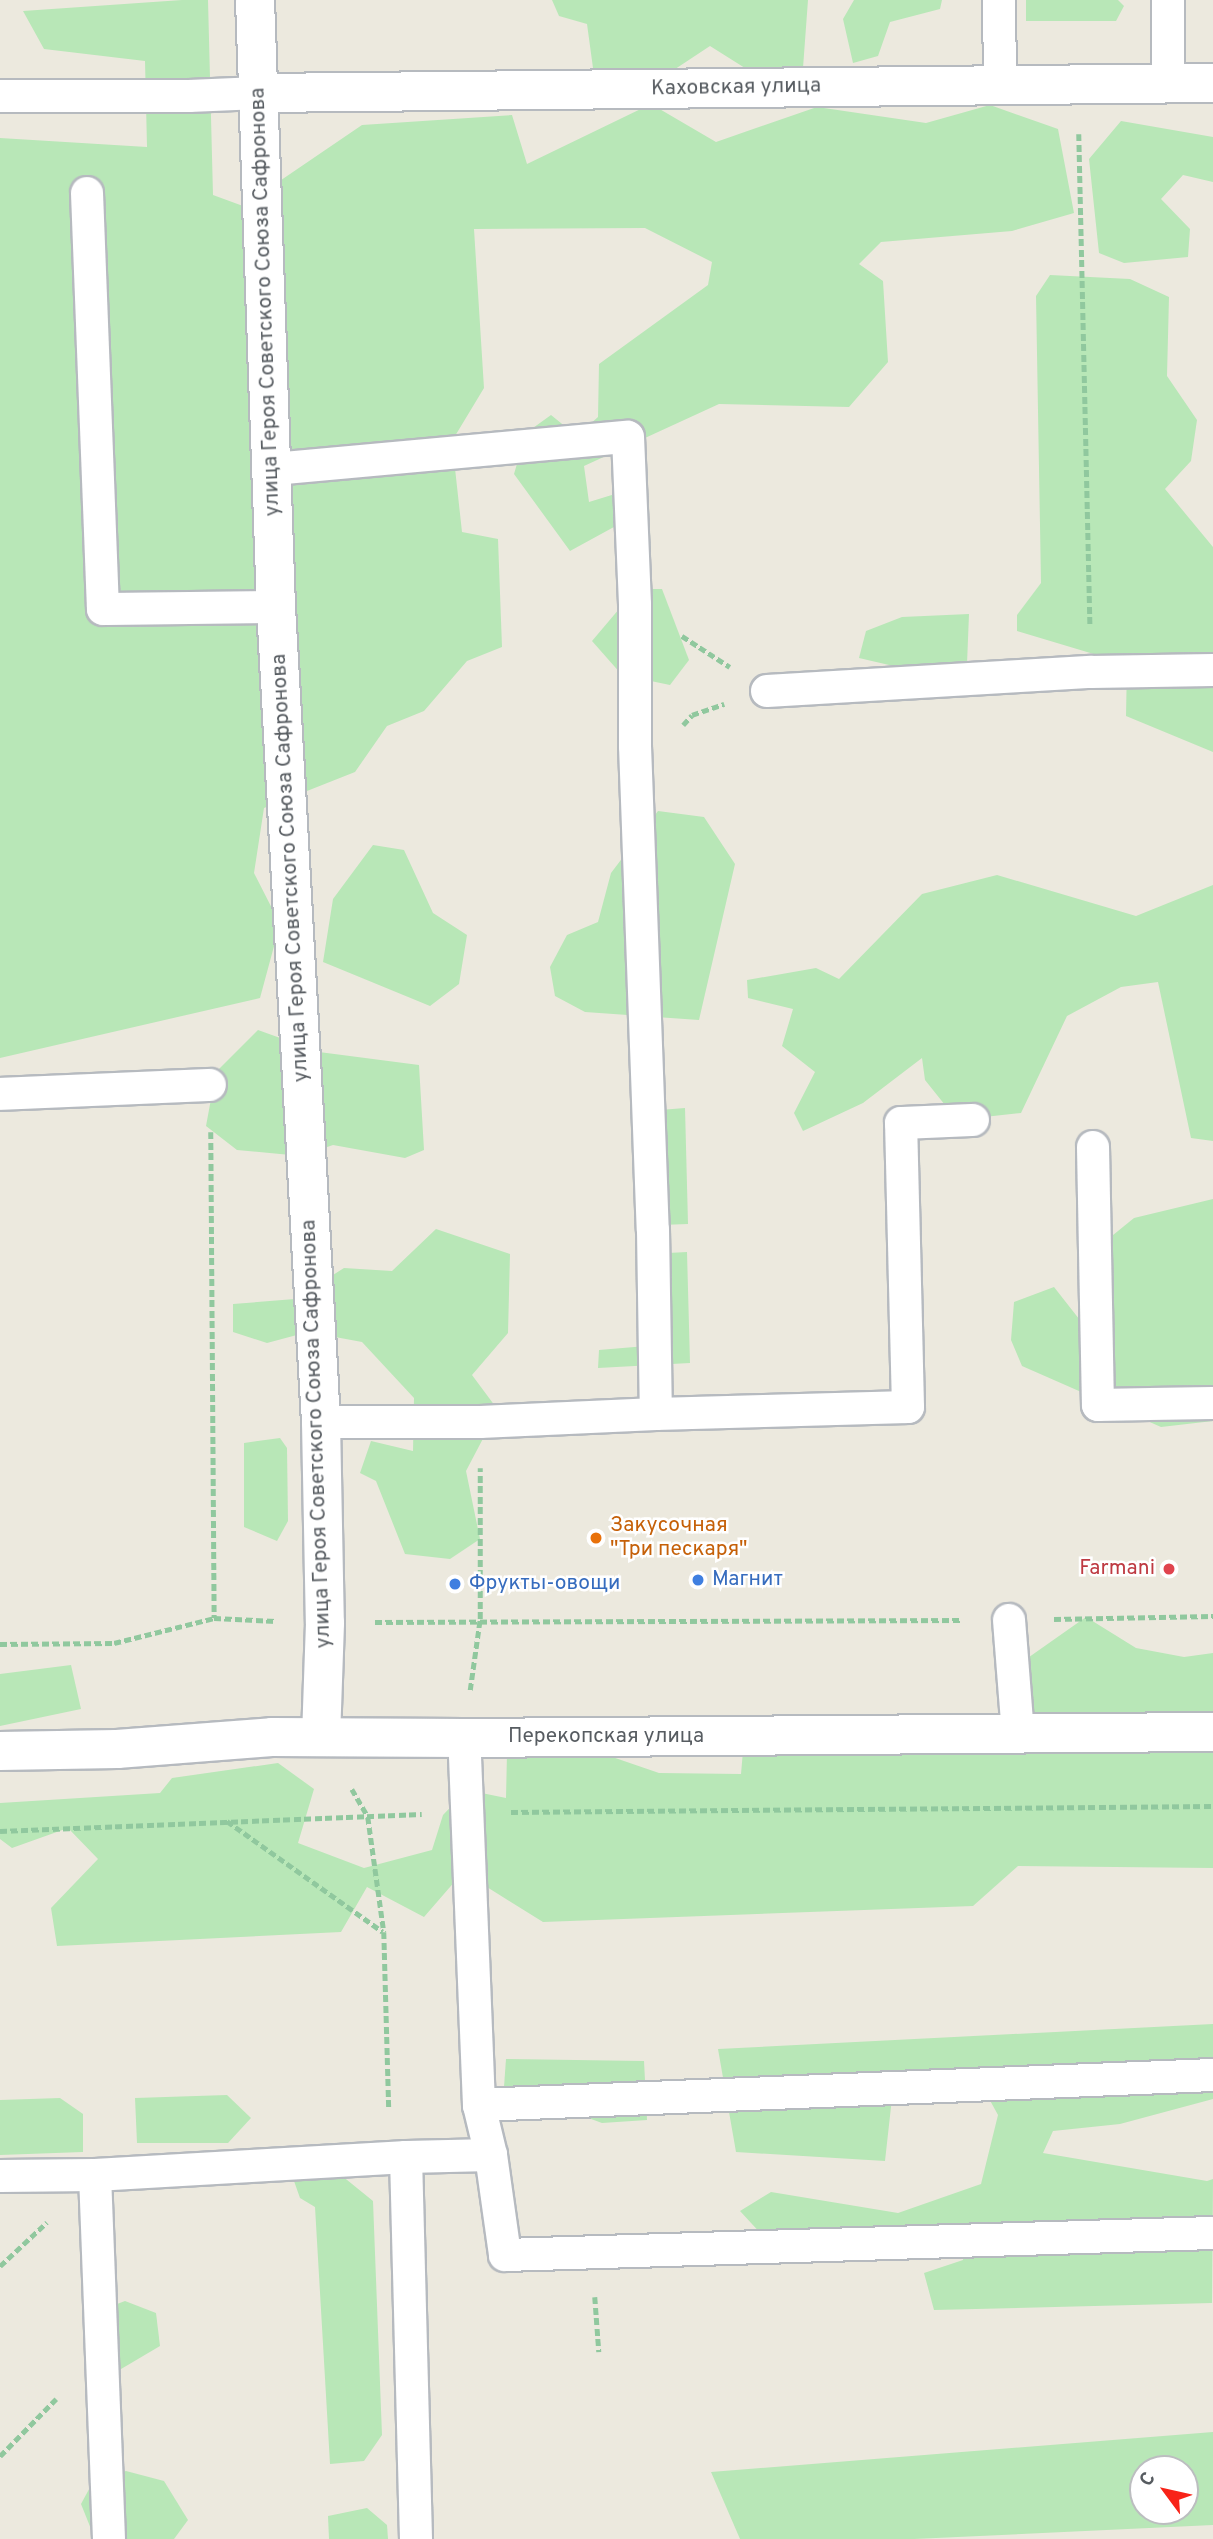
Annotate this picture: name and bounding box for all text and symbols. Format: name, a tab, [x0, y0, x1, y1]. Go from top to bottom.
street label: Каховская улица	[651, 74, 821, 102]
street label: улица Героя Советского Союза Сафронова	[246, 87, 286, 517]
street label: улица Героя Советского Союза Сафронова	[267, 653, 315, 1083]
street label: улица Героя Советского Союза Сафронова	[297, 1219, 337, 1649]
place label: Закусочная "Три пескаря"	[610, 1513, 748, 1563]
marker: Закусочная "Три пескаря"	[588, 1530, 604, 1546]
place label: Farmani	[1079, 1556, 1155, 1582]
marker: Farmani	[1161, 1561, 1177, 1577]
place label: Магнит	[712, 1567, 783, 1593]
place label: Фрукты-овощи	[469, 1571, 620, 1597]
marker: Магнит	[690, 1572, 706, 1588]
marker: Фрукты-овощи	[447, 1576, 463, 1592]
street label: Перекопская улица	[508, 1724, 704, 1750]
north arrow	[1129, 2455, 1199, 2525]
text: С	[1135, 2468, 1161, 2491]

